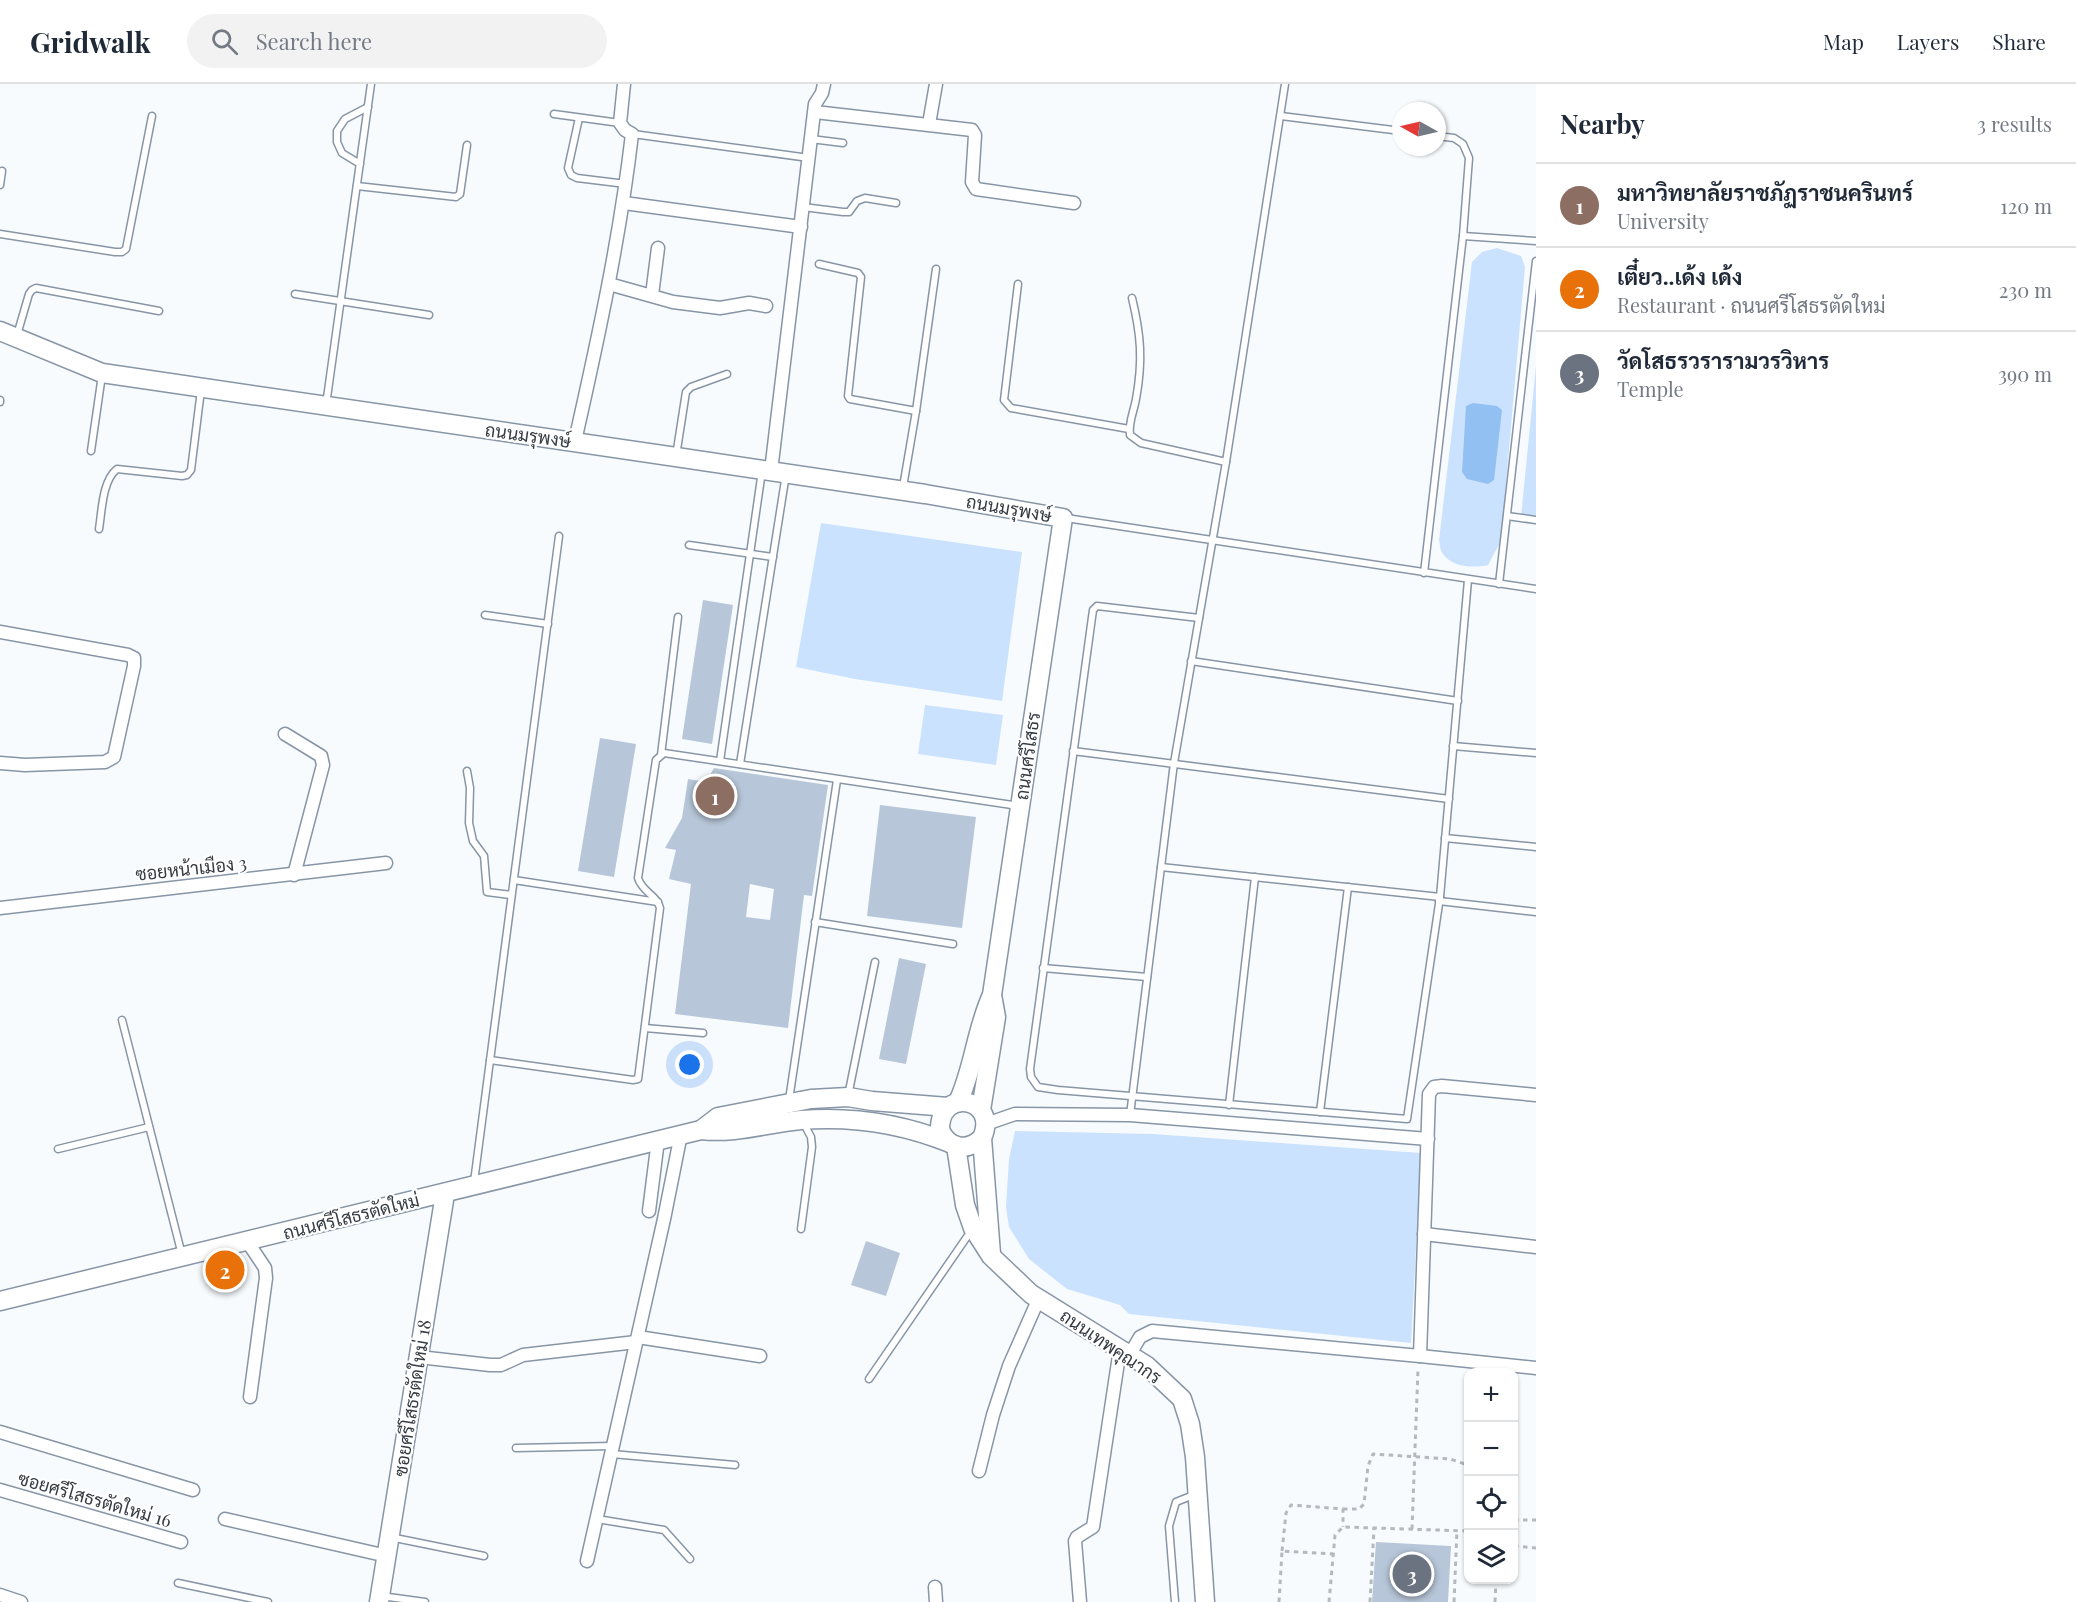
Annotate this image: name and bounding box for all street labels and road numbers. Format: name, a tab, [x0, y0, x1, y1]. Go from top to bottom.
street label: ถนนมรุพงษ์	[483, 417, 573, 454]
street label: ถนนมรุพงษ์	[964, 489, 1054, 528]
street label: ถนนศรีโสธร	[1009, 710, 1045, 802]
street label: ซอยหน้าเมือง 3	[134, 850, 248, 886]
street label: ถนนศรีโสธรตัดใหม่	[280, 1187, 422, 1245]
street label: ถนนเทพคุณากร	[1055, 1303, 1167, 1390]
street label: ซอยศรีโสธรตัดใหม่ 18	[388, 1318, 436, 1478]
street label: ซอยศรีโสธรตัดใหม่ 16	[15, 1466, 175, 1532]

